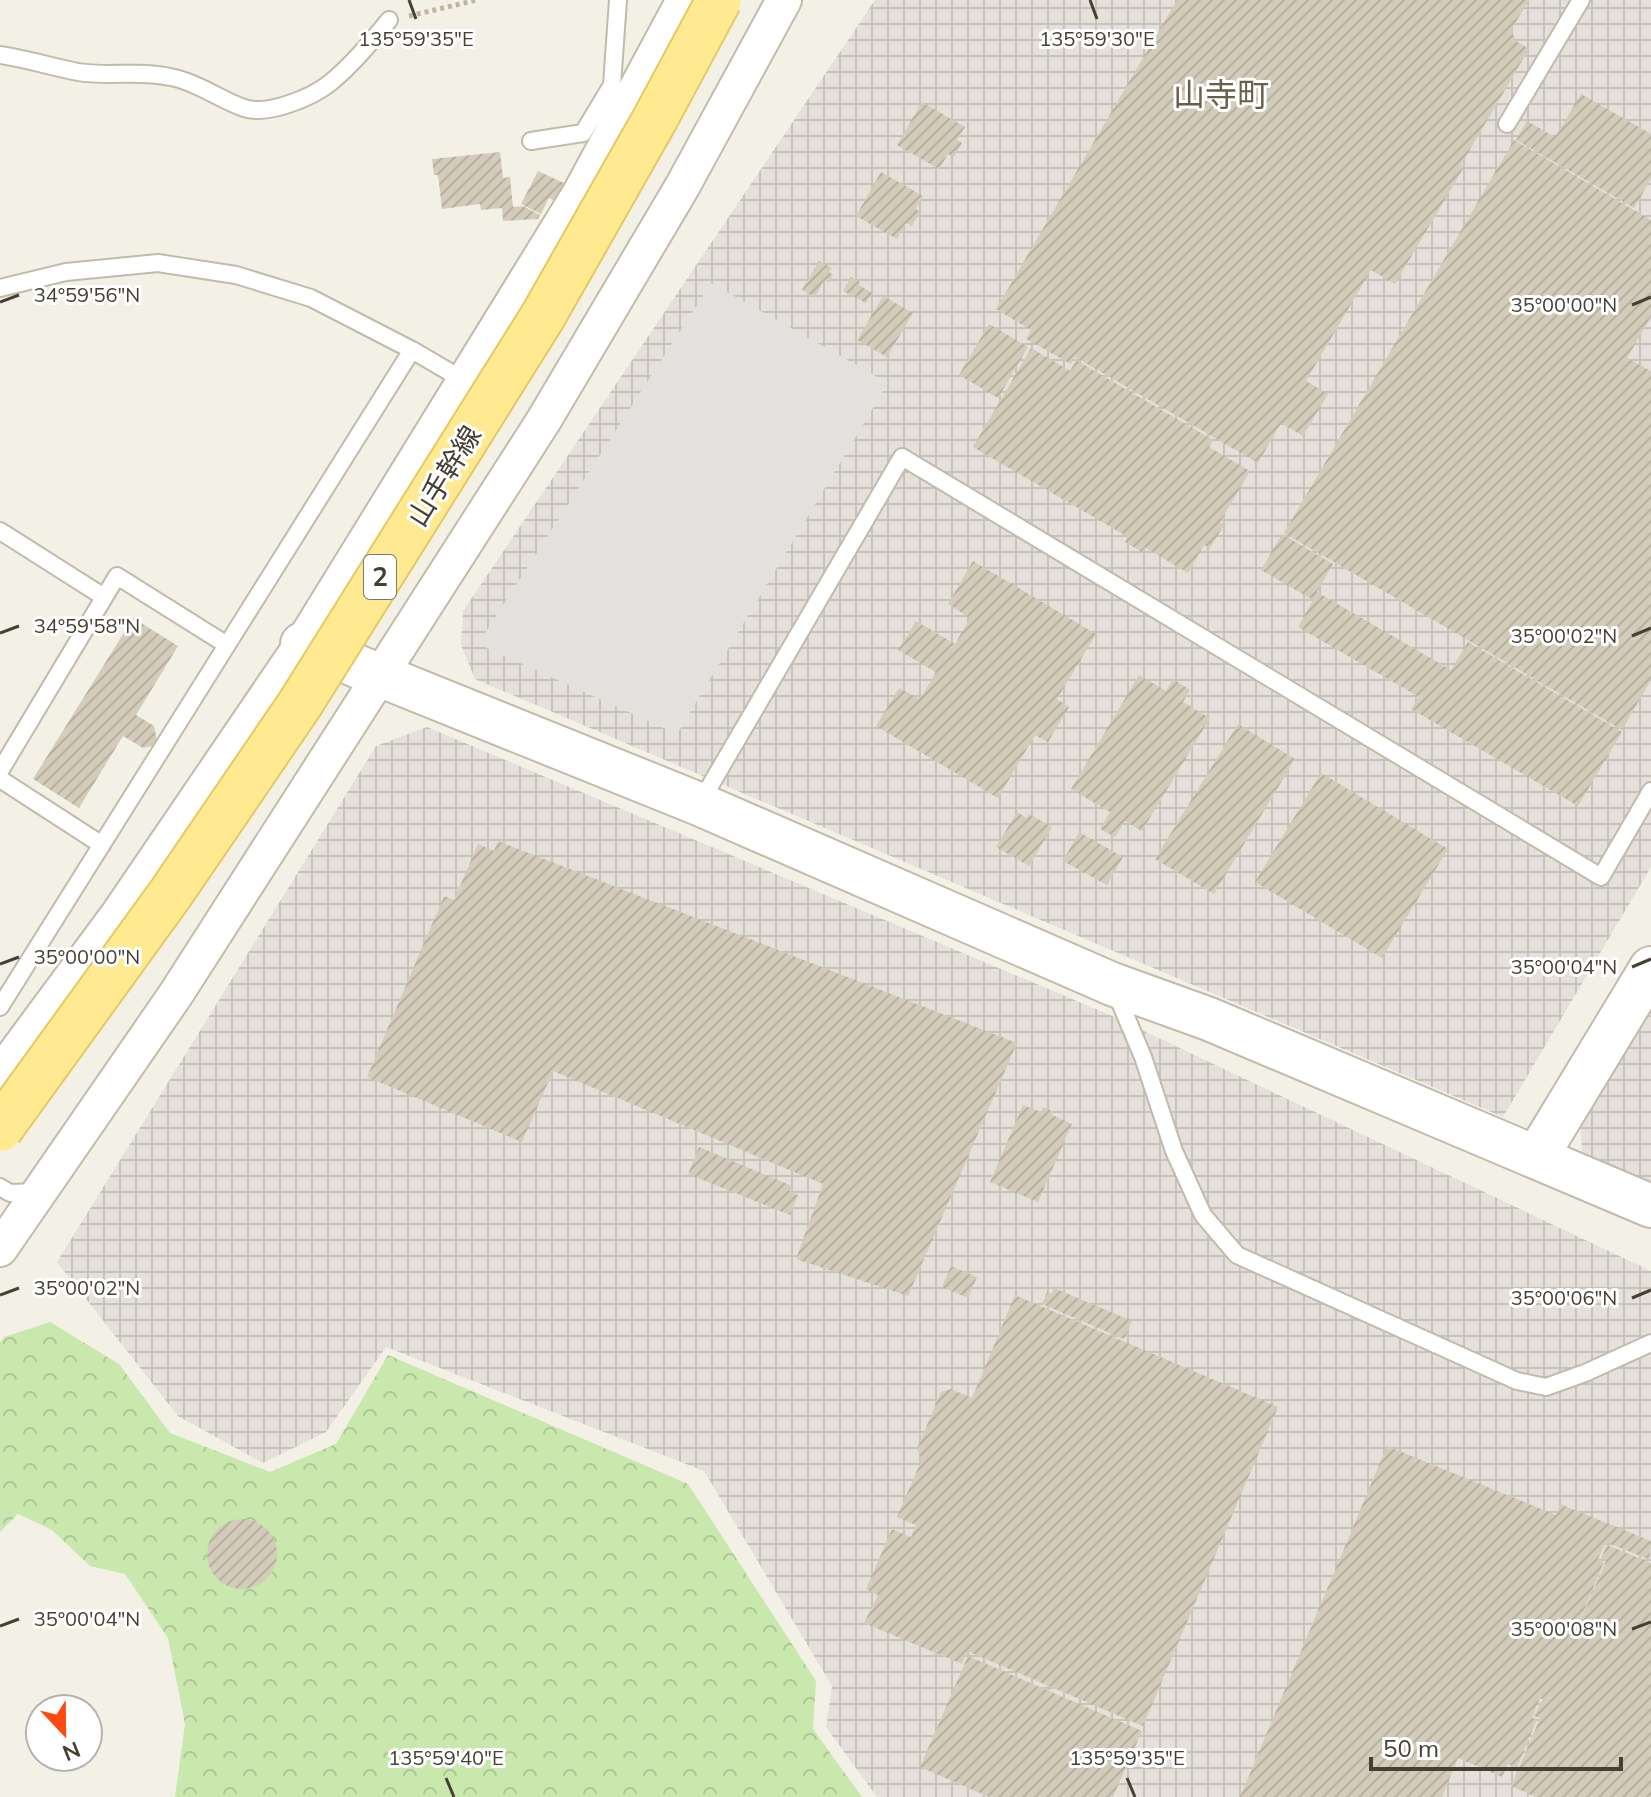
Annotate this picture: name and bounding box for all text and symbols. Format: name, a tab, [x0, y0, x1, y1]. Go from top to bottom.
text: 135°59'35"E	[358, 26, 474, 51]
text: 135°59'30"E	[1039, 26, 1155, 51]
district label: 山寺町	[1173, 74, 1269, 114]
text: 34°59'56"N	[34, 282, 140, 307]
text: 35°00'00"N	[1511, 292, 1617, 317]
street label: 山手幹線	[399, 419, 488, 533]
road number: 2	[364, 555, 396, 599]
text: 34°59'58"N	[34, 613, 140, 638]
text: 35°00'02"N	[1511, 623, 1617, 648]
text: 35°00'00"N	[34, 944, 140, 969]
text: 35°00'04"N	[1511, 954, 1617, 979]
text: 35°00'02"N	[34, 1275, 140, 1300]
text: 35°00'06"N	[1511, 1285, 1617, 1310]
text: 35°00'04"N	[34, 1606, 140, 1631]
text: 35°00'08"N	[1511, 1616, 1617, 1641]
north arrow	[24, 1693, 104, 1773]
scale bar	[1371, 1721, 1621, 1771]
text: 50 m	[1383, 1733, 1439, 1763]
text: N	[59, 1735, 84, 1768]
text: 135°59'40"E	[388, 1745, 504, 1770]
text: 135°59'35"E	[1069, 1745, 1185, 1770]

